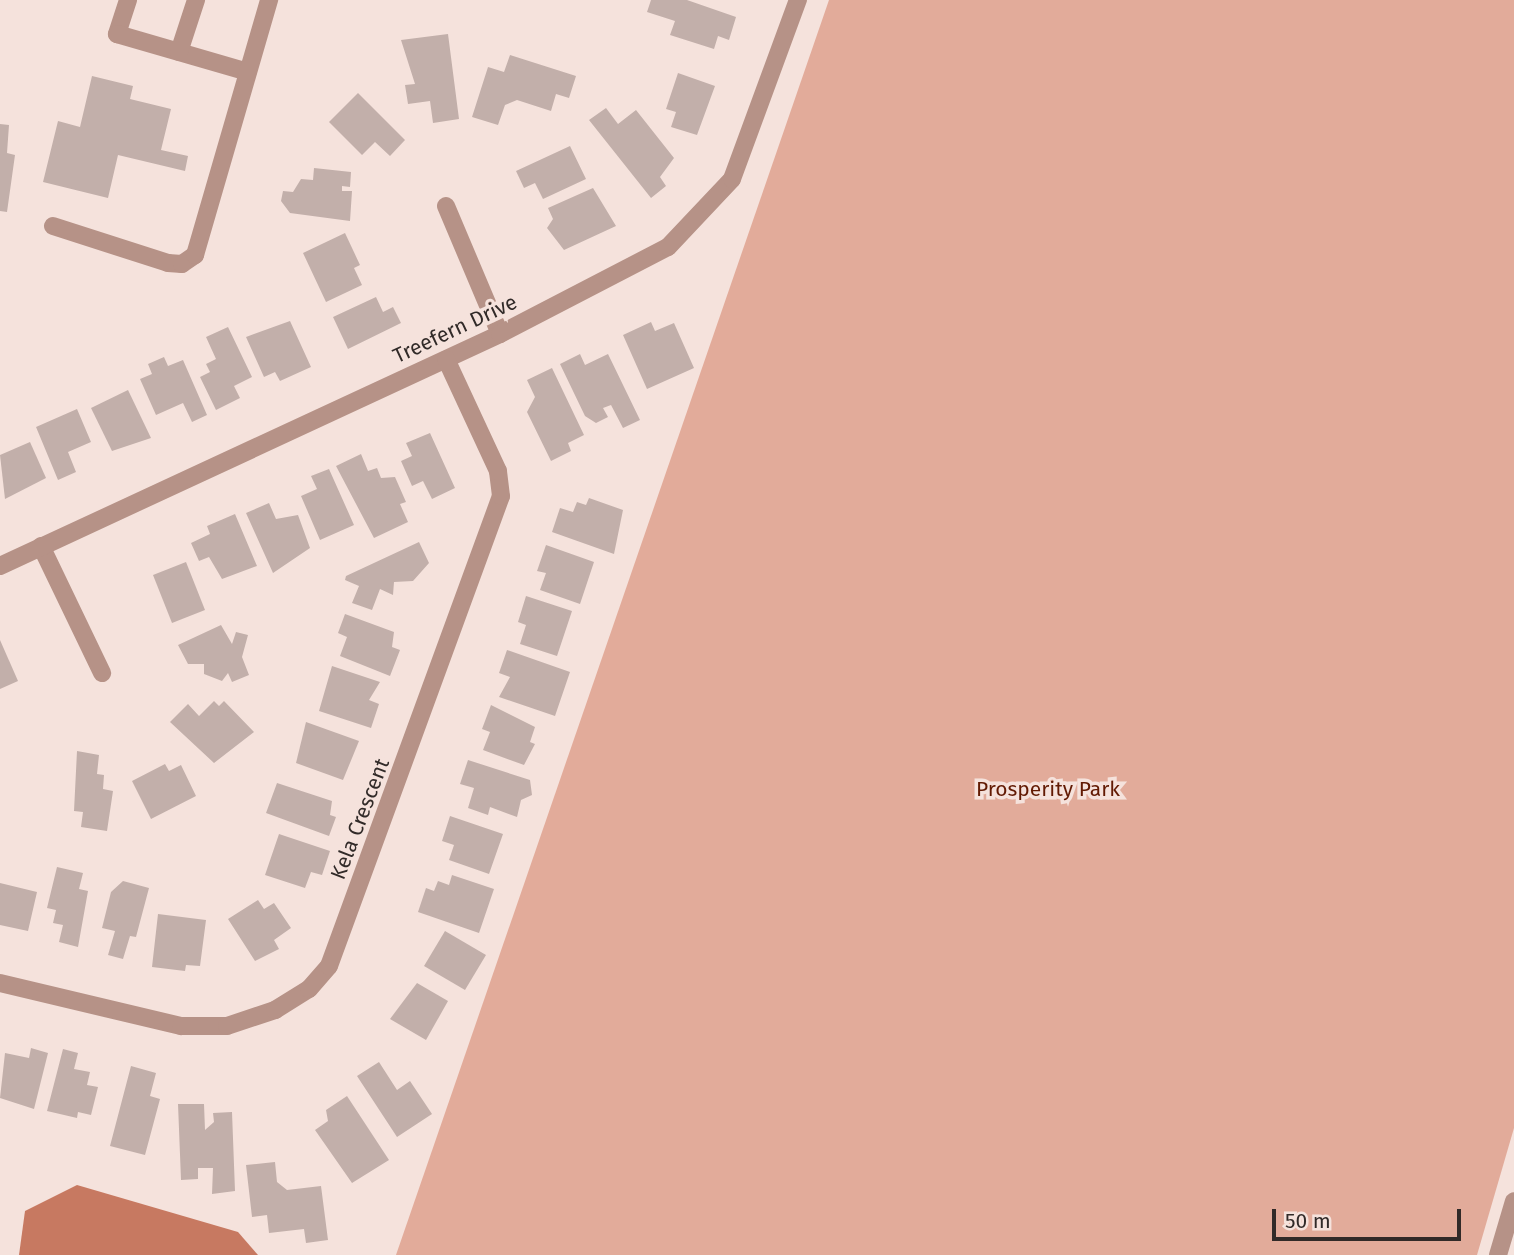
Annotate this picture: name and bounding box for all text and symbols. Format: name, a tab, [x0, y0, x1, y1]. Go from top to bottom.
street label: Treefern Drive	[389, 289, 521, 369]
street label: Kela Crescent	[325, 755, 395, 883]
park label: Prosperity Park	[976, 776, 1120, 802]
scale bar	[1276, 1196, 1465, 1240]
text: 50 m	[1285, 1208, 1331, 1234]

